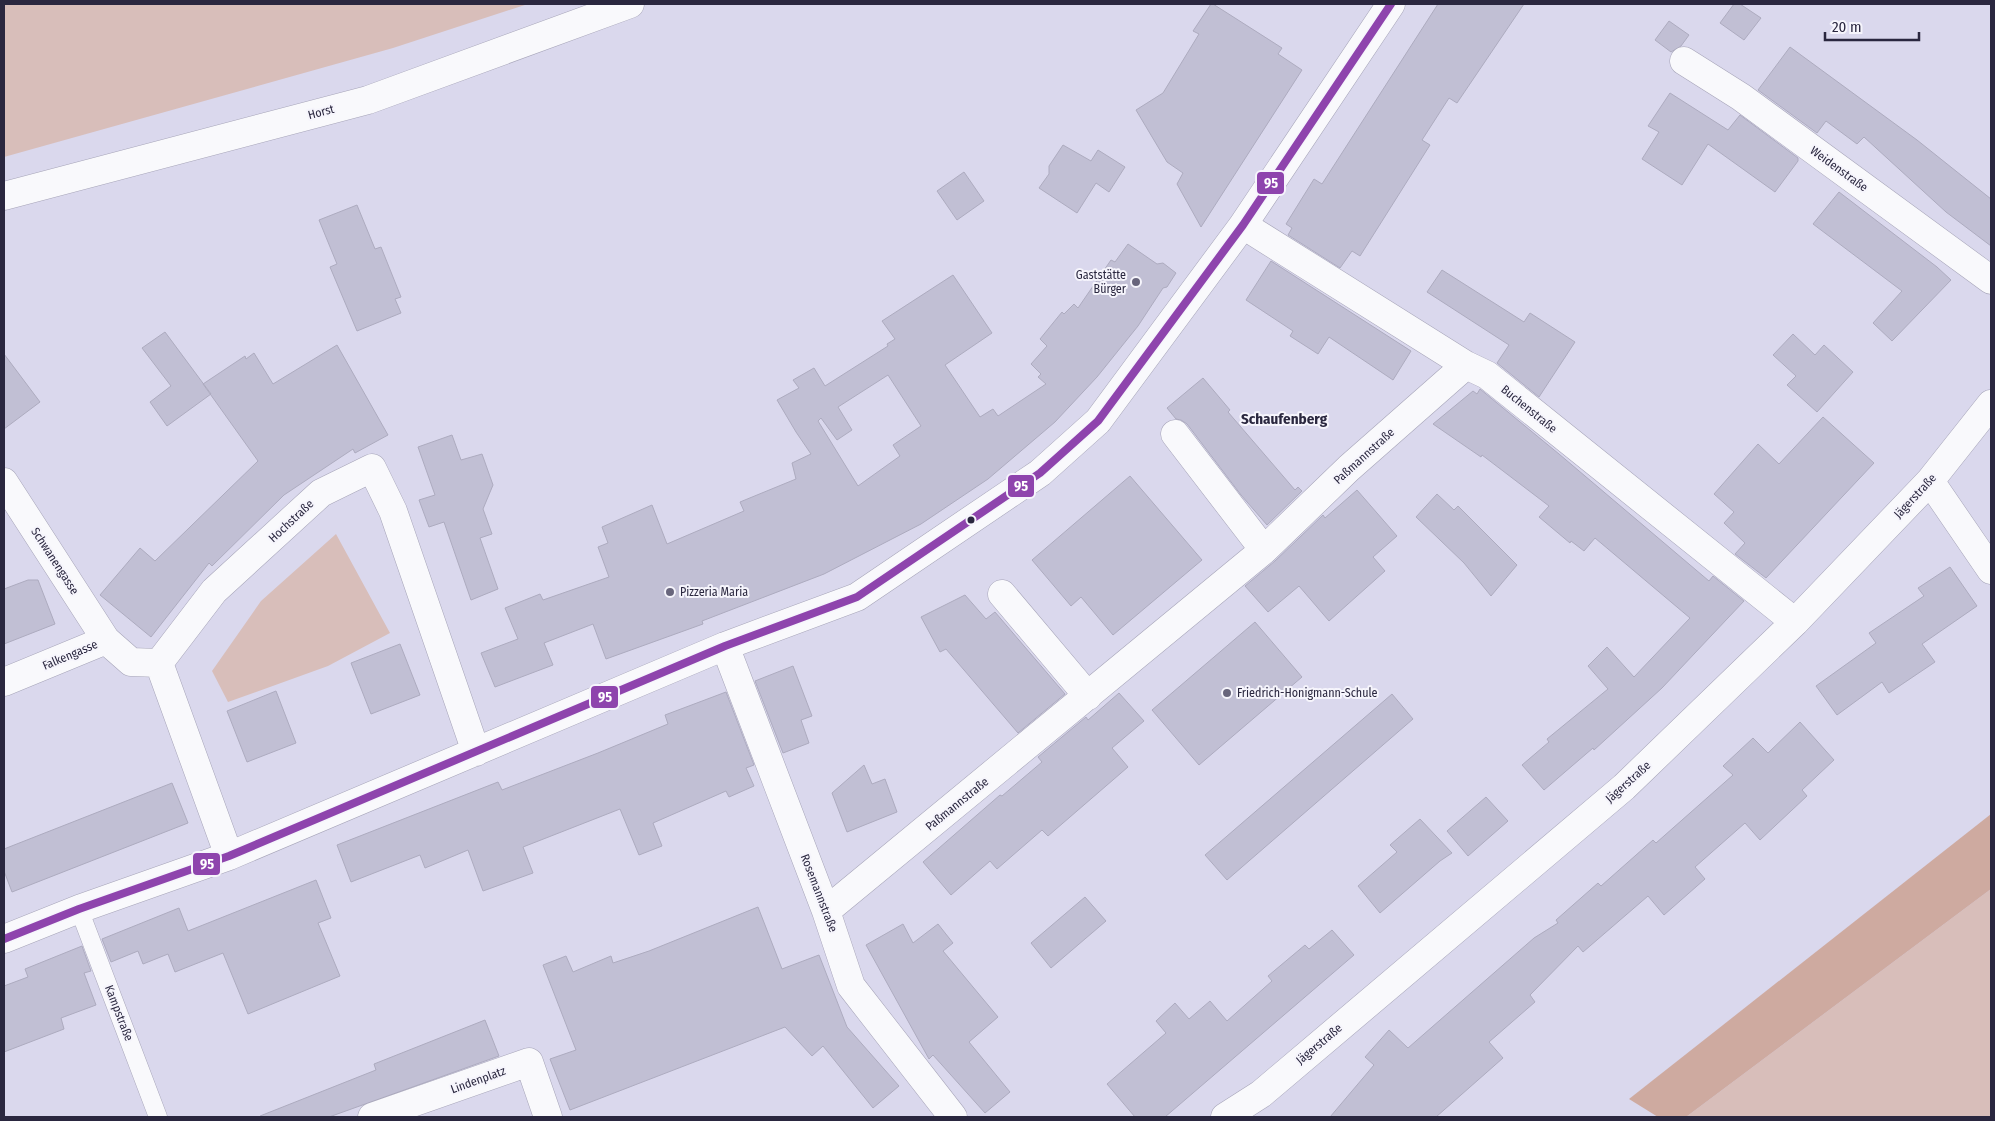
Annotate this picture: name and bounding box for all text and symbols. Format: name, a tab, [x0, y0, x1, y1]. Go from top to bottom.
scale bar	[1825, 10, 1919, 42]
text: 20 m	[1832, 18, 1862, 36]
street label: Horst	[306, 102, 336, 122]
street label: Weidenstraße	[1808, 143, 1871, 195]
line badge: 95	[1256, 171, 1285, 195]
text: 95	[1264, 175, 1278, 192]
place label: Gaststätte Bürger	[1076, 268, 1127, 296]
marker: Gaststätte Bürger	[1130, 276, 1142, 288]
street label: Buchenstraße	[1498, 382, 1560, 436]
district label: Schaufenberg	[1241, 410, 1328, 428]
street label: Paßmannstraße	[1331, 425, 1397, 487]
street label: Jägerstraße	[1891, 471, 1939, 521]
line badge: 95	[1007, 474, 1035, 498]
text: 95	[1014, 478, 1028, 495]
street label: Hochstraße	[266, 497, 316, 545]
unlabelled marker	[966, 515, 976, 525]
street label: Schwanengasse	[28, 525, 82, 597]
place label: Pizzeria Maria	[680, 585, 748, 599]
marker: Pizzeria Maria	[664, 586, 676, 598]
street label: Falkengasse	[40, 637, 100, 673]
line badge: 95	[590, 685, 619, 709]
place label: Friedrich-Honigmann-Schule	[1237, 686, 1378, 700]
marker: Friedrich-Honigmann-Schule	[1221, 687, 1233, 699]
text: 95	[598, 689, 612, 706]
street label: Jägerstraße	[1603, 758, 1653, 806]
street label: Paßmannstraße	[923, 774, 991, 834]
line badge: 95	[192, 852, 221, 876]
street label: Rosemannstraße	[798, 852, 840, 934]
text: 95	[200, 856, 214, 873]
street label: Kampstraße	[102, 983, 136, 1043]
street label: Jägerstraße	[1293, 1021, 1345, 1067]
street label: Lindenplatz	[449, 1064, 508, 1096]

